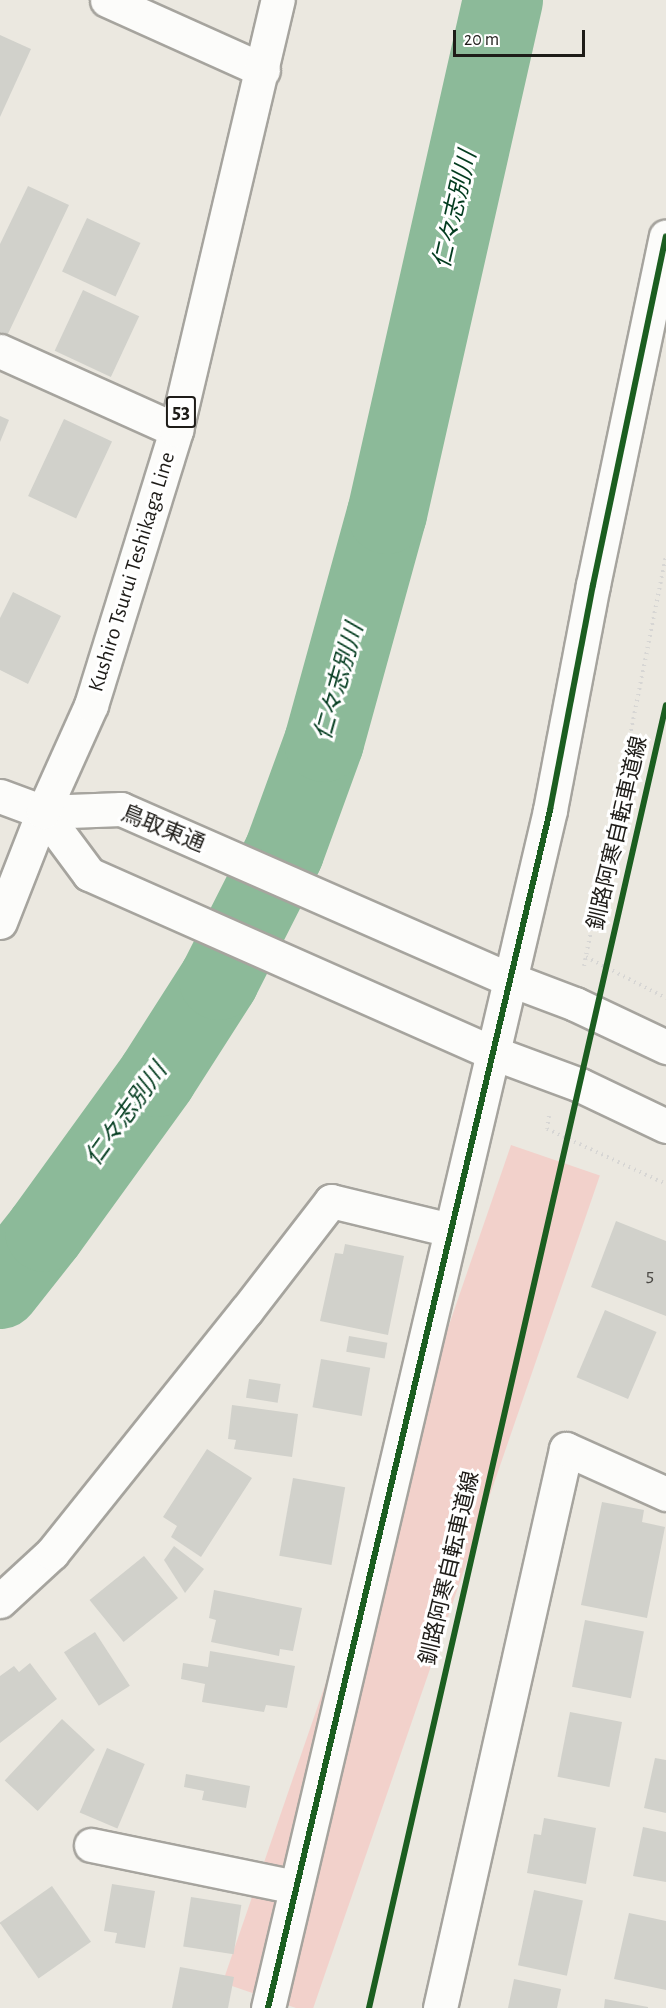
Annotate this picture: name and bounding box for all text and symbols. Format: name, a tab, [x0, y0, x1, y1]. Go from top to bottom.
scale bar	[456, 18, 588, 56]
text: 20 m	[464, 31, 499, 49]
water label: 仁々志別川	[428, 148, 484, 272]
road number: 53	[164, 394, 198, 430]
street label: Kushiro Tsurui Teshikaga Line	[83, 449, 181, 695]
water label: 仁々志別川	[310, 620, 370, 744]
street label: 釧路阿寒自転車道線	[583, 734, 653, 932]
street label: 鳥取東通	[117, 800, 209, 858]
water label: 仁々志別川	[80, 1058, 174, 1172]
house number: 5	[646, 1263, 654, 1287]
street label: 釧路阿寒自転車道線	[415, 1469, 485, 1667]

